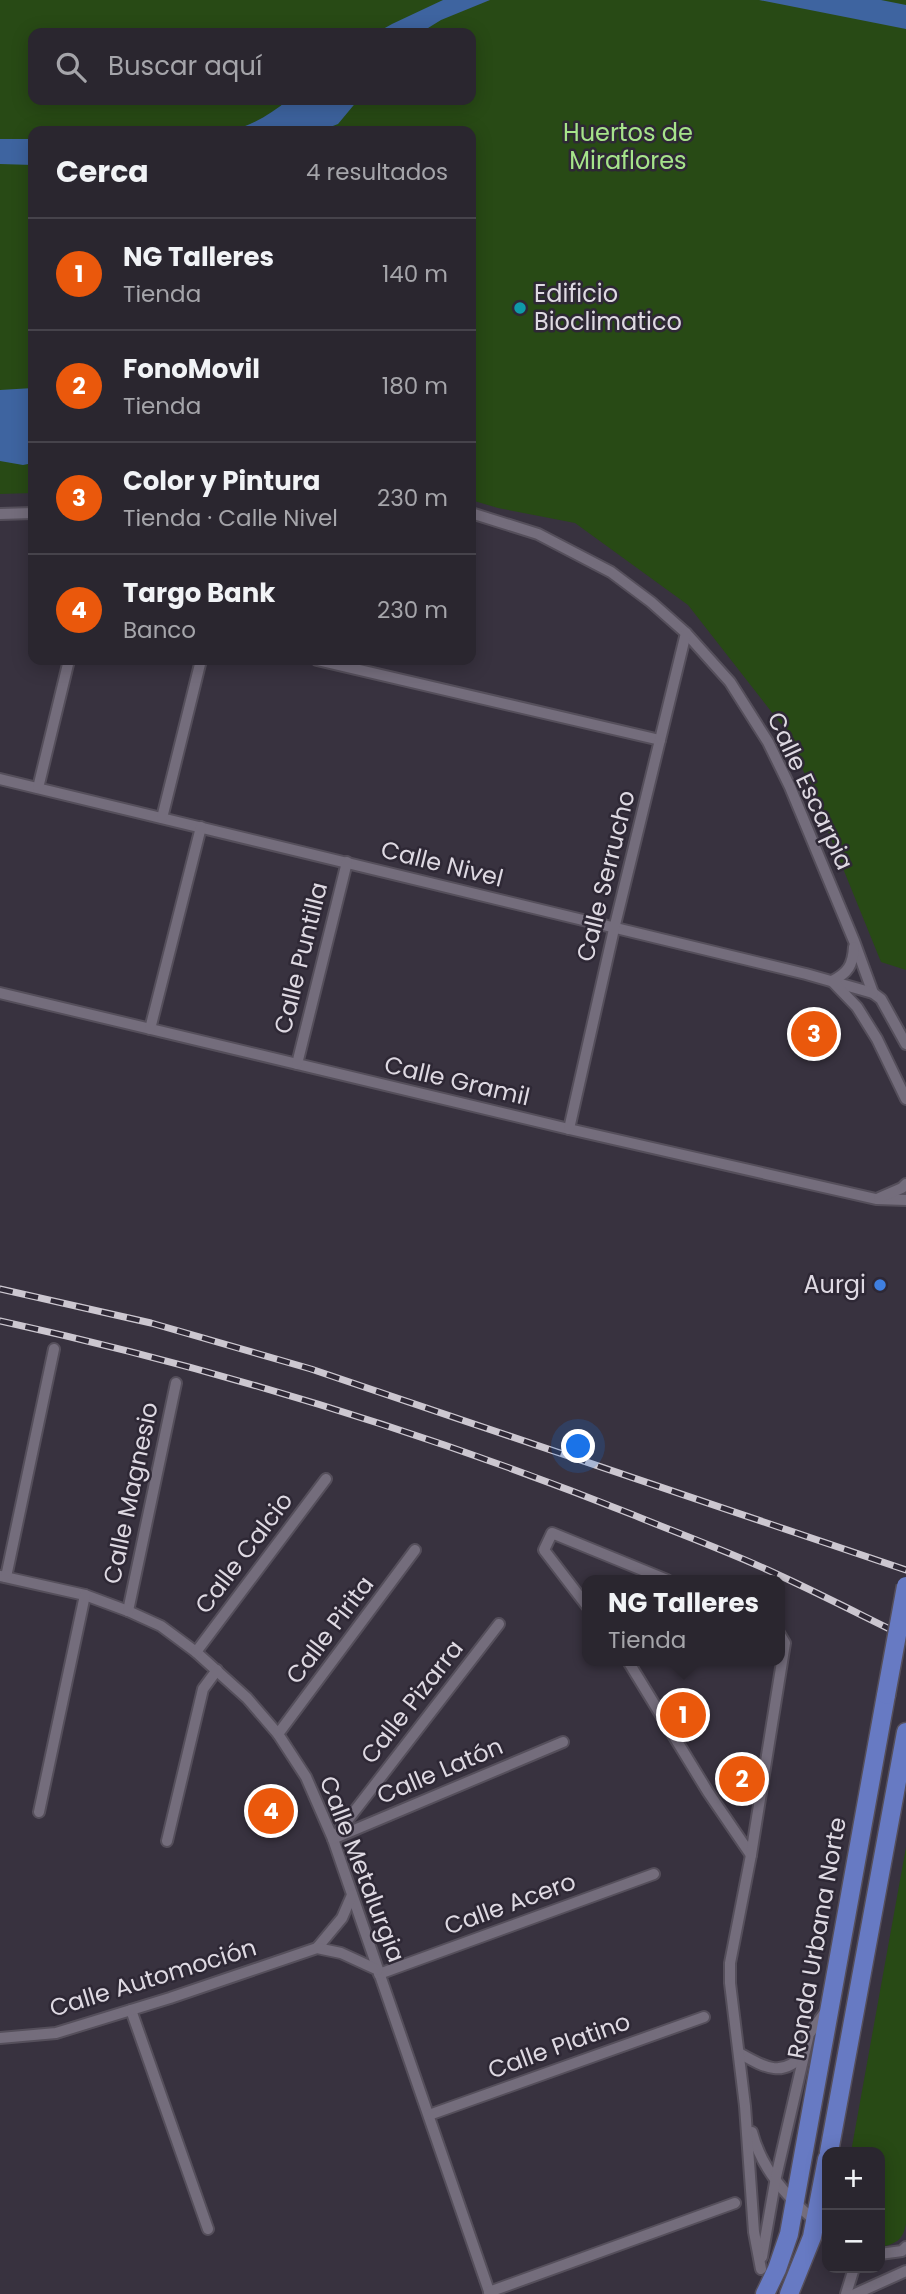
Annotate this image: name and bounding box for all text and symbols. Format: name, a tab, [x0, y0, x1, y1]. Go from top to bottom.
search box	[28, 28, 476, 105]
icon: search	[52, 48, 90, 86]
text: Buscar aquí	[108, 48, 262, 84]
park label: Huertos de Miraflores	[563, 116, 693, 177]
text: Cerca	[56, 150, 149, 193]
text: 4 resultados	[306, 156, 448, 188]
text: NG Talleres	[123, 239, 274, 275]
text: 1	[75, 258, 83, 290]
text: 140 m	[382, 258, 448, 290]
place label: Edificio Bioclimatico	[534, 277, 682, 338]
text: Tienda	[123, 278, 201, 310]
marker: Edificio Bioclimatico	[512, 300, 528, 316]
text: FonoMovil	[123, 351, 260, 387]
text: 2	[72, 370, 86, 402]
text: 180 m	[382, 370, 448, 402]
text: Tienda	[123, 390, 201, 422]
text: Color y Pintura	[123, 463, 320, 499]
text: 3	[72, 482, 86, 514]
text: 230 m	[377, 482, 448, 514]
text: Tienda · Calle Nivel	[123, 502, 338, 534]
text: Targo Bank	[123, 575, 275, 611]
text: 4	[71, 594, 87, 626]
text: 230 m	[377, 594, 448, 626]
text: Banco	[123, 614, 196, 646]
street label: Calle Escarpia	[759, 706, 861, 875]
street label: Calle Serrucho	[568, 787, 643, 965]
street label: Calle Nivel	[378, 832, 507, 895]
street label: Calle Puntilla	[266, 879, 335, 1037]
pin: 3	[791, 1008, 837, 1060]
street label: Calle Gramil	[381, 1048, 533, 1113]
place label: Aurgi	[803, 1268, 866, 1301]
marker: Aurgi	[872, 1277, 888, 1293]
street label: Calle Magnesio	[95, 1399, 166, 1587]
your location	[561, 1429, 595, 1463]
street label: Calle Calcio	[187, 1485, 300, 1620]
street label: Calle Pirita	[278, 1569, 381, 1691]
popup	[582, 1575, 785, 1666]
text: NG Talleres	[608, 1585, 759, 1621]
text: Tienda	[608, 1624, 686, 1656]
street label: Calle Pizarra	[353, 1633, 470, 1771]
pin: 1	[660, 1689, 706, 1741]
street label: Calle Latón	[372, 1729, 508, 1812]
pin: 2	[719, 1753, 765, 1805]
street label: Calle Metalurgia	[312, 1771, 413, 1967]
pin: 4	[248, 1785, 294, 1837]
street label: Ronda Urbana Norte	[779, 1815, 854, 2061]
street label: Calle Acero	[439, 1864, 580, 1943]
street label: Calle Automoción	[45, 1930, 260, 2025]
street label: Calle Platino	[483, 2005, 635, 2087]
map controls	[822, 2147, 885, 2273]
button: +	[822, 2147, 885, 2210]
button: −	[822, 2210, 885, 2273]

